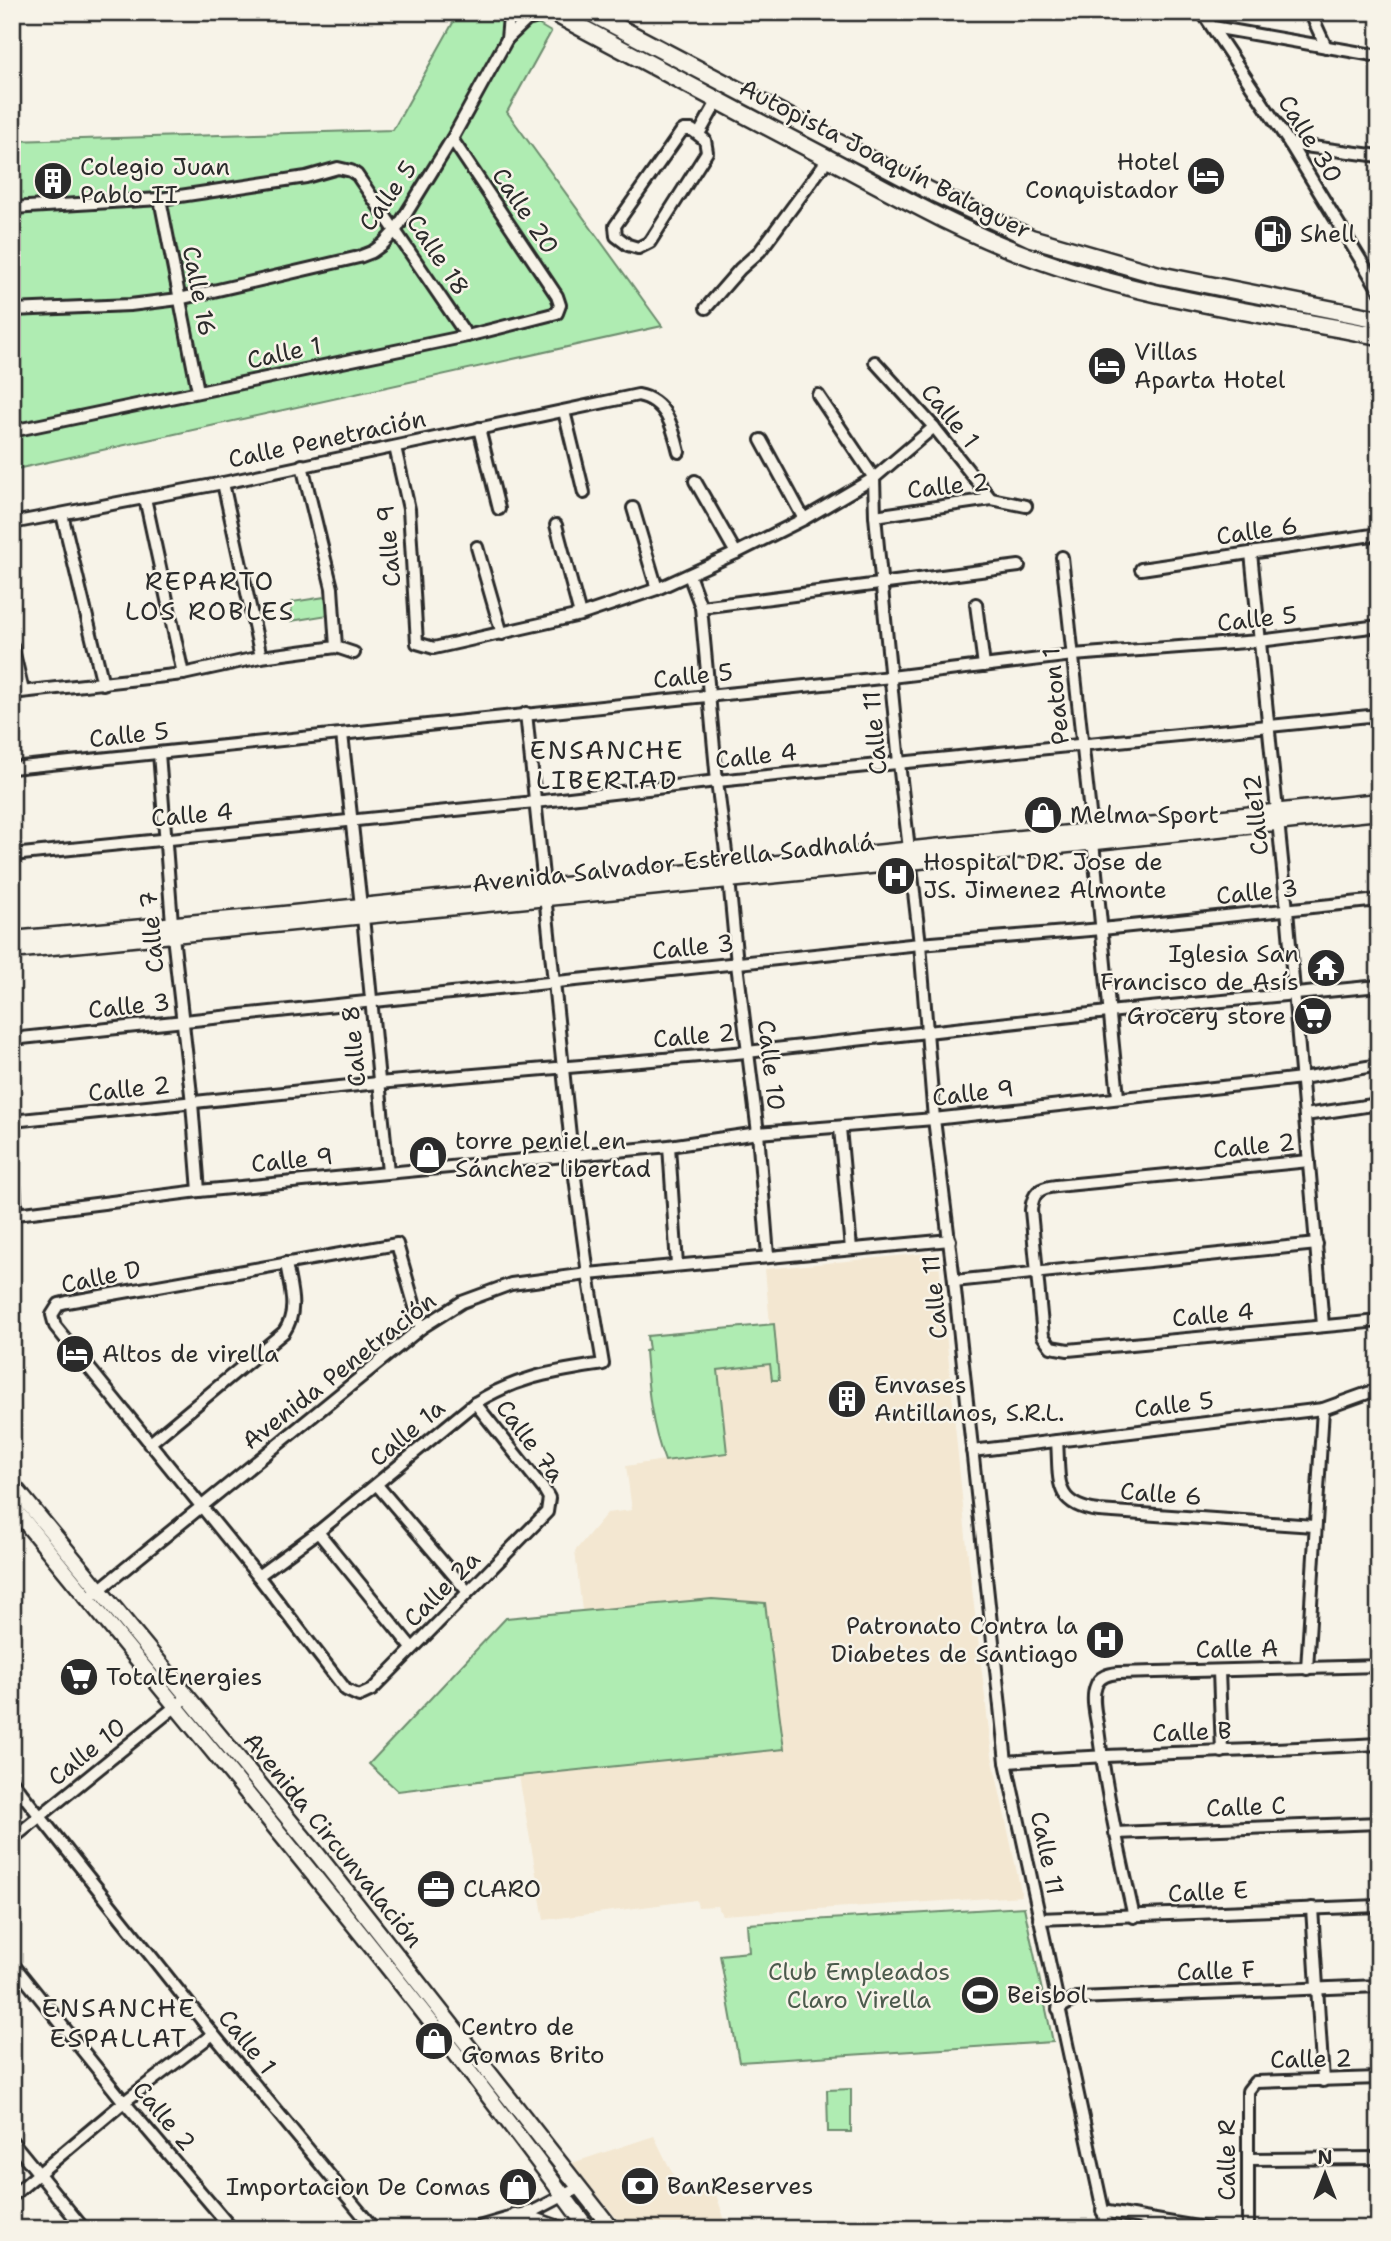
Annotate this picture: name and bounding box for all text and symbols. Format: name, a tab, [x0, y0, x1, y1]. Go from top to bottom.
street label: Autopista Joaquín Balaguer	[734, 71, 1036, 247]
street label: Calle 30	[1270, 89, 1350, 189]
place label: Hotel Conquistador	[1025, 146, 1180, 206]
place label: Colegio Juan Pablo II	[80, 151, 230, 211]
street label: Calle 5	[352, 154, 424, 238]
hotel icon: Hotel Conquistador	[1185, 155, 1227, 197]
building icon: Colegio Juan Pablo II	[32, 160, 74, 202]
street label: Calle 20	[484, 161, 566, 261]
street label: Calle 18	[399, 208, 477, 302]
fuel station icon: Shell	[1252, 213, 1294, 255]
place label: Shell	[1300, 218, 1357, 250]
street label: Calle 16	[175, 243, 223, 339]
street label: Calle 1	[244, 330, 324, 376]
place label: Villas Aparta Hotel	[1134, 336, 1286, 396]
hotel icon: Villas Aparta Hotel	[1086, 345, 1128, 387]
street label: Calle 1	[914, 377, 986, 455]
street label: Calle Penetración	[225, 402, 429, 476]
street label: Calle 2	[906, 466, 990, 506]
street label: Calle 9	[369, 504, 409, 588]
street label: Calle 6	[1214, 509, 1300, 553]
district label: REPARTO LOS ROBLES	[125, 563, 295, 628]
street label: Calle 5	[1216, 599, 1298, 639]
street label: Peaton 1	[1035, 646, 1077, 746]
street label: Calle 5	[652, 656, 734, 696]
street label: Calle 11	[855, 690, 895, 776]
street label: Calle 5	[88, 715, 170, 755]
district label: ENSANCHE LIBERTAD	[530, 732, 684, 797]
street label: Calle 4	[714, 736, 798, 776]
street label: Calle12	[1236, 773, 1276, 857]
shop icon: Melma Sport	[1022, 794, 1064, 836]
street label: Calle 4	[150, 795, 234, 835]
place label: Melma Sport	[1070, 799, 1219, 831]
street label: Avenida Salvador Estrella Sadhalá	[470, 826, 876, 900]
place label: Hospital DR. Jose de JS. Jimenez Almonte	[923, 846, 1167, 906]
hospital icon: Hospital DR. Jose de JS. Jimenez Almonte	[875, 855, 917, 897]
street label: Calle 3	[1215, 872, 1299, 912]
street label: Calle 7	[132, 890, 172, 974]
street label: Calle 3	[651, 927, 735, 967]
place label: Iglesia San Francisco de Asís	[1100, 938, 1299, 998]
temple icon: Iglesia San Francisco de Asís	[1305, 947, 1347, 989]
street label: Calle 3	[87, 986, 171, 1026]
supermarket icon: Grocery store	[1292, 995, 1334, 1037]
place label: Grocery store	[1127, 1000, 1286, 1032]
street label: Calle 8	[334, 1004, 374, 1088]
street label: Calle 2	[652, 1016, 736, 1056]
street label: Calle 10	[750, 1018, 792, 1112]
street label: Calle 2	[87, 1069, 171, 1109]
street label: Calle 9	[930, 1072, 1016, 1114]
place label: torre peniel en Sánchez libertad	[455, 1125, 651, 1185]
street label: Calle 2	[1212, 1126, 1296, 1166]
shop icon: torre peniel en Sánchez libertad	[407, 1134, 449, 1176]
street label: Calle 9	[250, 1140, 334, 1180]
street label: Calle D	[58, 1253, 144, 1301]
street label: Calle 11	[915, 1253, 955, 1341]
street label: Avenida Penetración	[235, 1285, 443, 1457]
street label: Calle 4	[1171, 1295, 1255, 1335]
hotel icon: Altos de virella	[54, 1333, 96, 1375]
place label: Altos de virella	[102, 1338, 279, 1370]
place label: Envases Antillanos, S.R.L.	[874, 1369, 1064, 1429]
building icon: Envases Antillanos, S.R.L.	[826, 1378, 868, 1420]
street label: Calle 5	[1132, 1384, 1216, 1426]
street label: Calle 1a	[363, 1392, 452, 1474]
street label: Calle 7a	[488, 1393, 572, 1489]
street label: Calle 6	[1119, 1475, 1203, 1513]
street label: Calle 2a	[397, 1544, 487, 1634]
place label: Patronato Contra la Diabetes de Santiago	[831, 1610, 1078, 1670]
hospital icon: Patronato Contra la Diabetes de Santiago	[1084, 1619, 1126, 1661]
street label: Calle A	[1195, 1632, 1279, 1666]
supermarket icon: TotalEnergies	[58, 1656, 100, 1698]
place label: TotalEnergies	[106, 1661, 262, 1693]
street label: Calle 10	[41, 1711, 133, 1793]
street label: Calle B	[1152, 1715, 1232, 1749]
street label: Avenida Circunvalación	[236, 1726, 430, 1954]
street label: Calle C	[1206, 1790, 1286, 1824]
street label: Calle 11	[1023, 1808, 1071, 1898]
office icon: CLARO	[415, 1868, 457, 1910]
place label: CLARO	[463, 1873, 541, 1905]
street label: Calle E	[1167, 1874, 1249, 1910]
street label: Calle F	[1176, 1954, 1256, 1988]
park label: Club Empleados Claro Virella	[768, 1956, 950, 2016]
sports icon: Beisbol	[959, 1974, 1001, 2016]
place label: Beisbol	[1007, 1979, 1089, 2011]
district label: ENSANCHE ESPALLAT	[42, 1990, 196, 2055]
street label: Calle 1	[211, 2003, 283, 2081]
place label: Centro de Gomas Brito	[461, 2011, 605, 2071]
shop icon: Centro de Gomas Brito	[413, 2020, 455, 2062]
street label: Calle 2	[1270, 2042, 1352, 2076]
street label: Calle 2	[125, 2074, 203, 2158]
street label: Calle R	[1211, 2119, 1243, 2201]
north arrow	[1290, 2140, 1360, 2210]
text: N	[1317, 2145, 1333, 2170]
bank icon: BanReserves	[619, 2165, 661, 2207]
shop icon: Importacion De Comas	[497, 2166, 539, 2208]
place label: BanReserves	[667, 2170, 813, 2202]
place label: Importacion De Comas	[226, 2171, 491, 2203]

